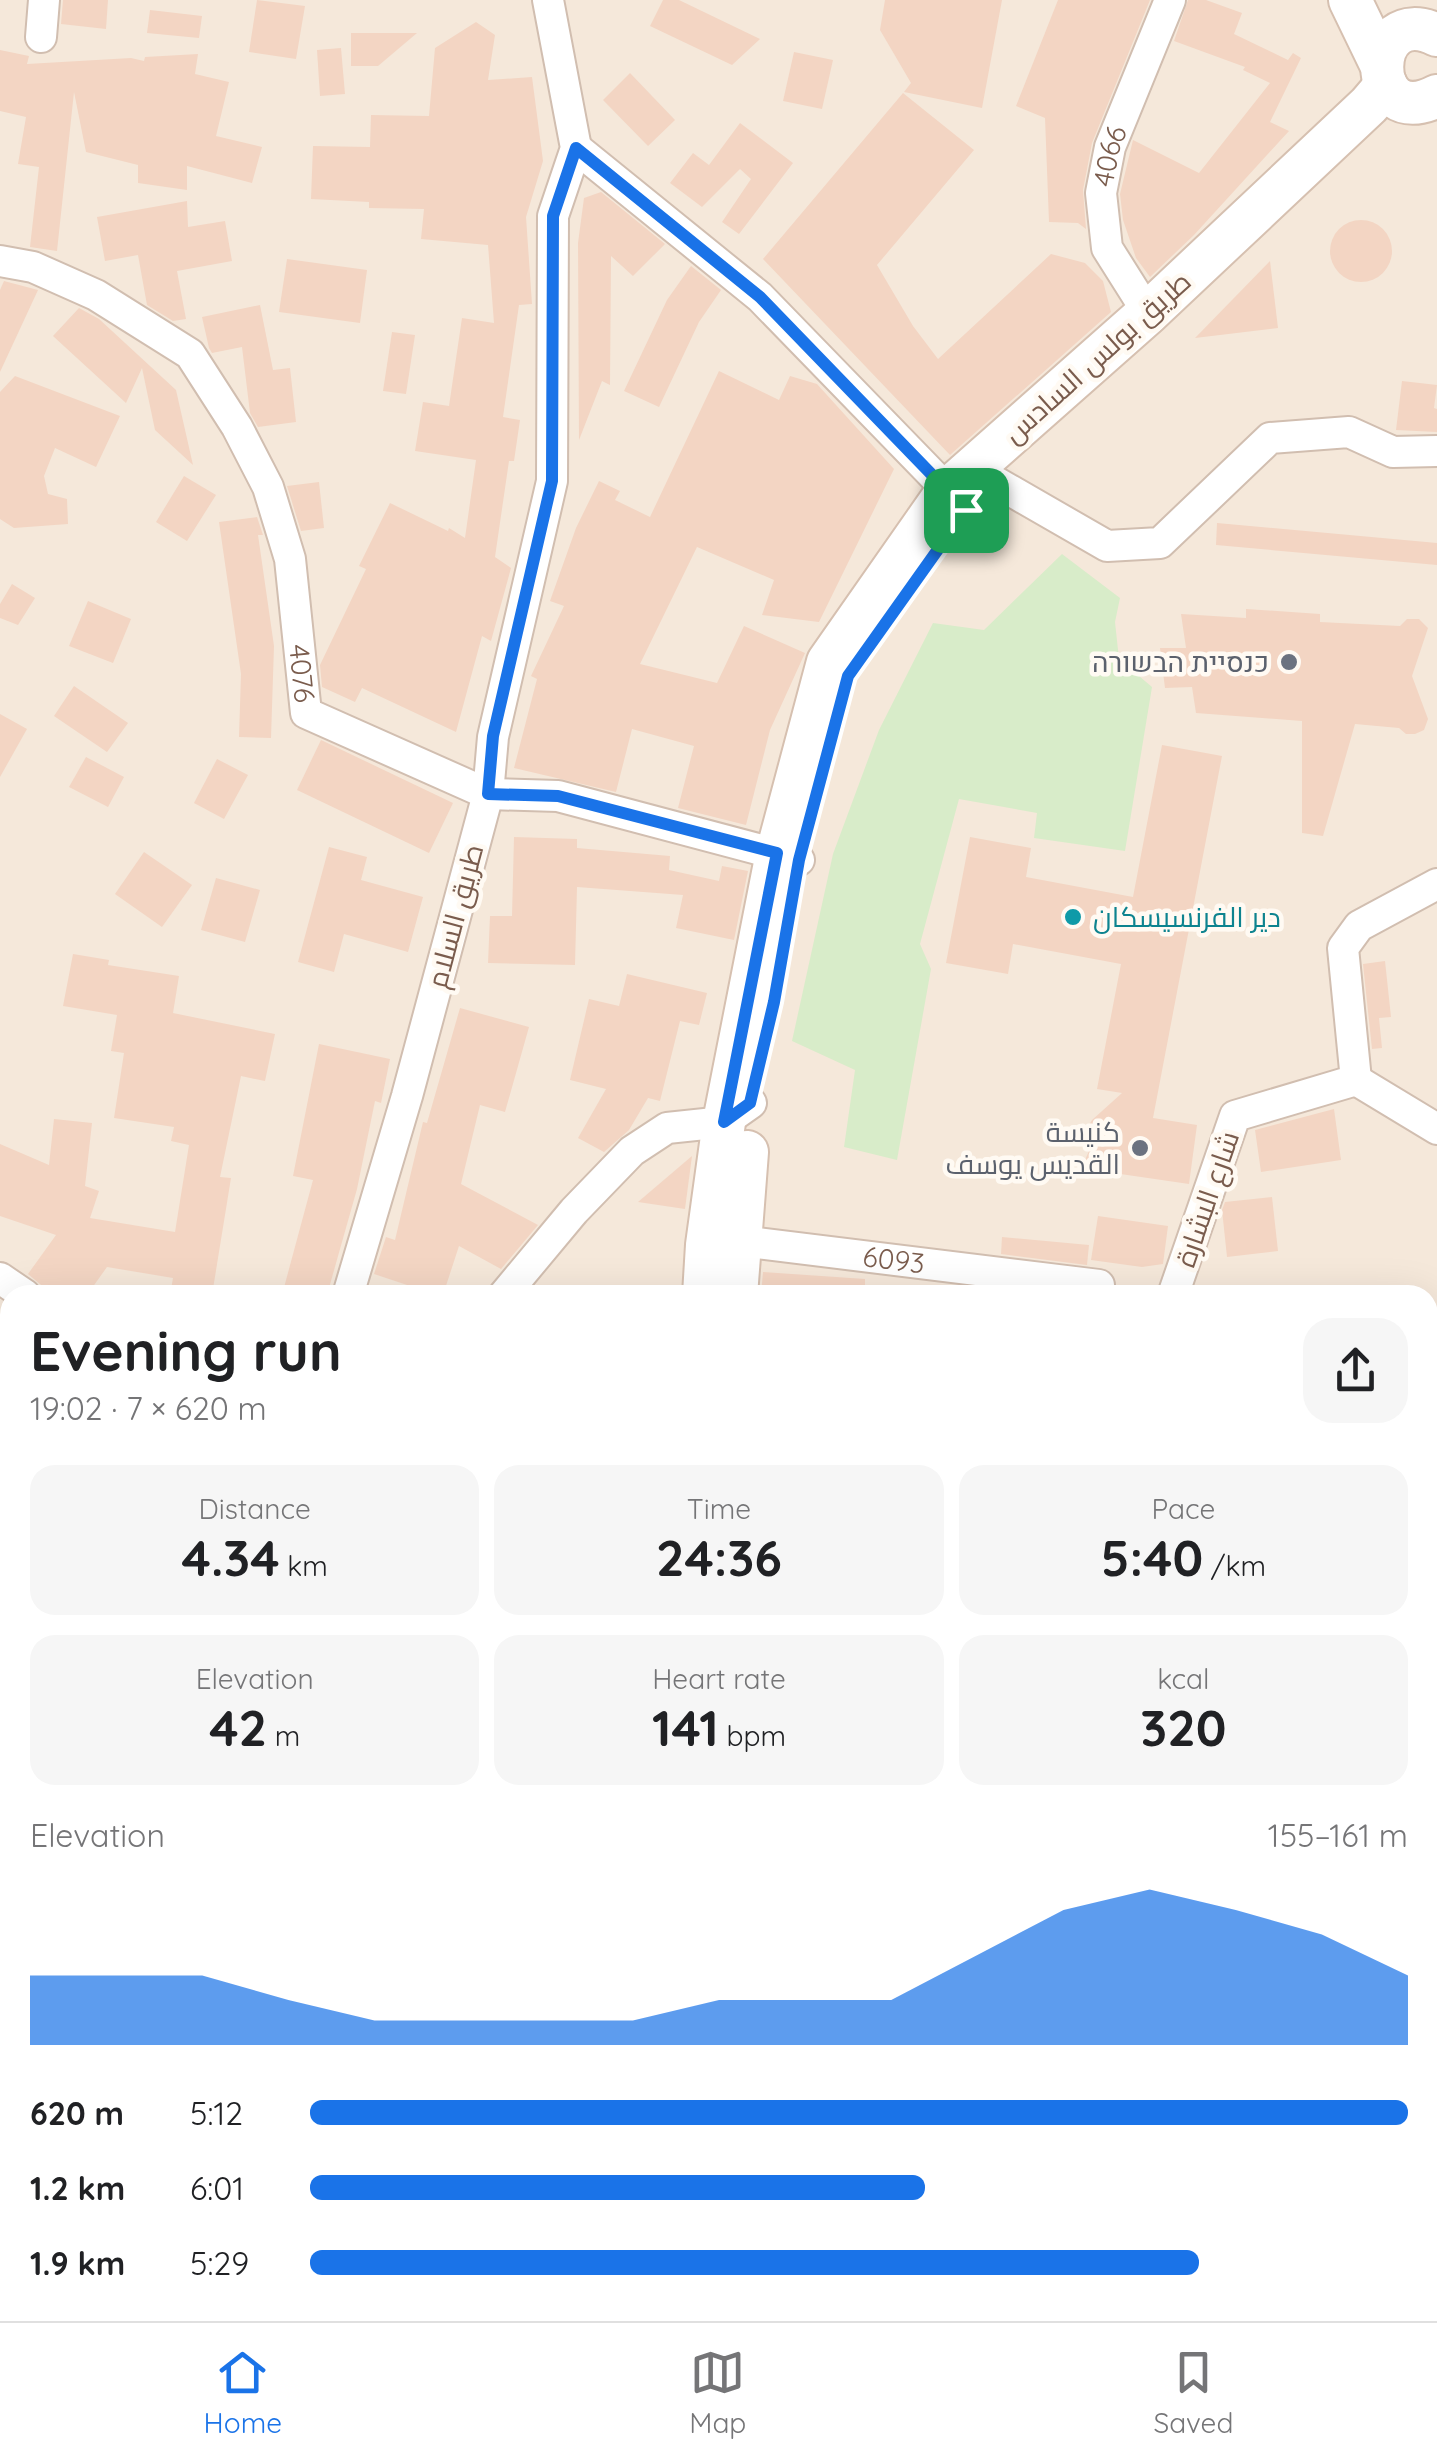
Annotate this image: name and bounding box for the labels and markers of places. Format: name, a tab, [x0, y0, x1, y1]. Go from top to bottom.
pin	[924, 468, 1009, 553]
place label: כנסיית הבשורה	[1092, 644, 1269, 679]
marker: כנסיית הבשורה	[1278, 651, 1300, 673]
place label: دير الفرنسيسكان	[1093, 899, 1281, 934]
marker: دير الفرنسيسكان	[1062, 906, 1084, 928]
place label: كنيسة القديس يوسف	[946, 1114, 1120, 1181]
marker: كنيسة القديس يوسف	[1129, 1137, 1151, 1159]

